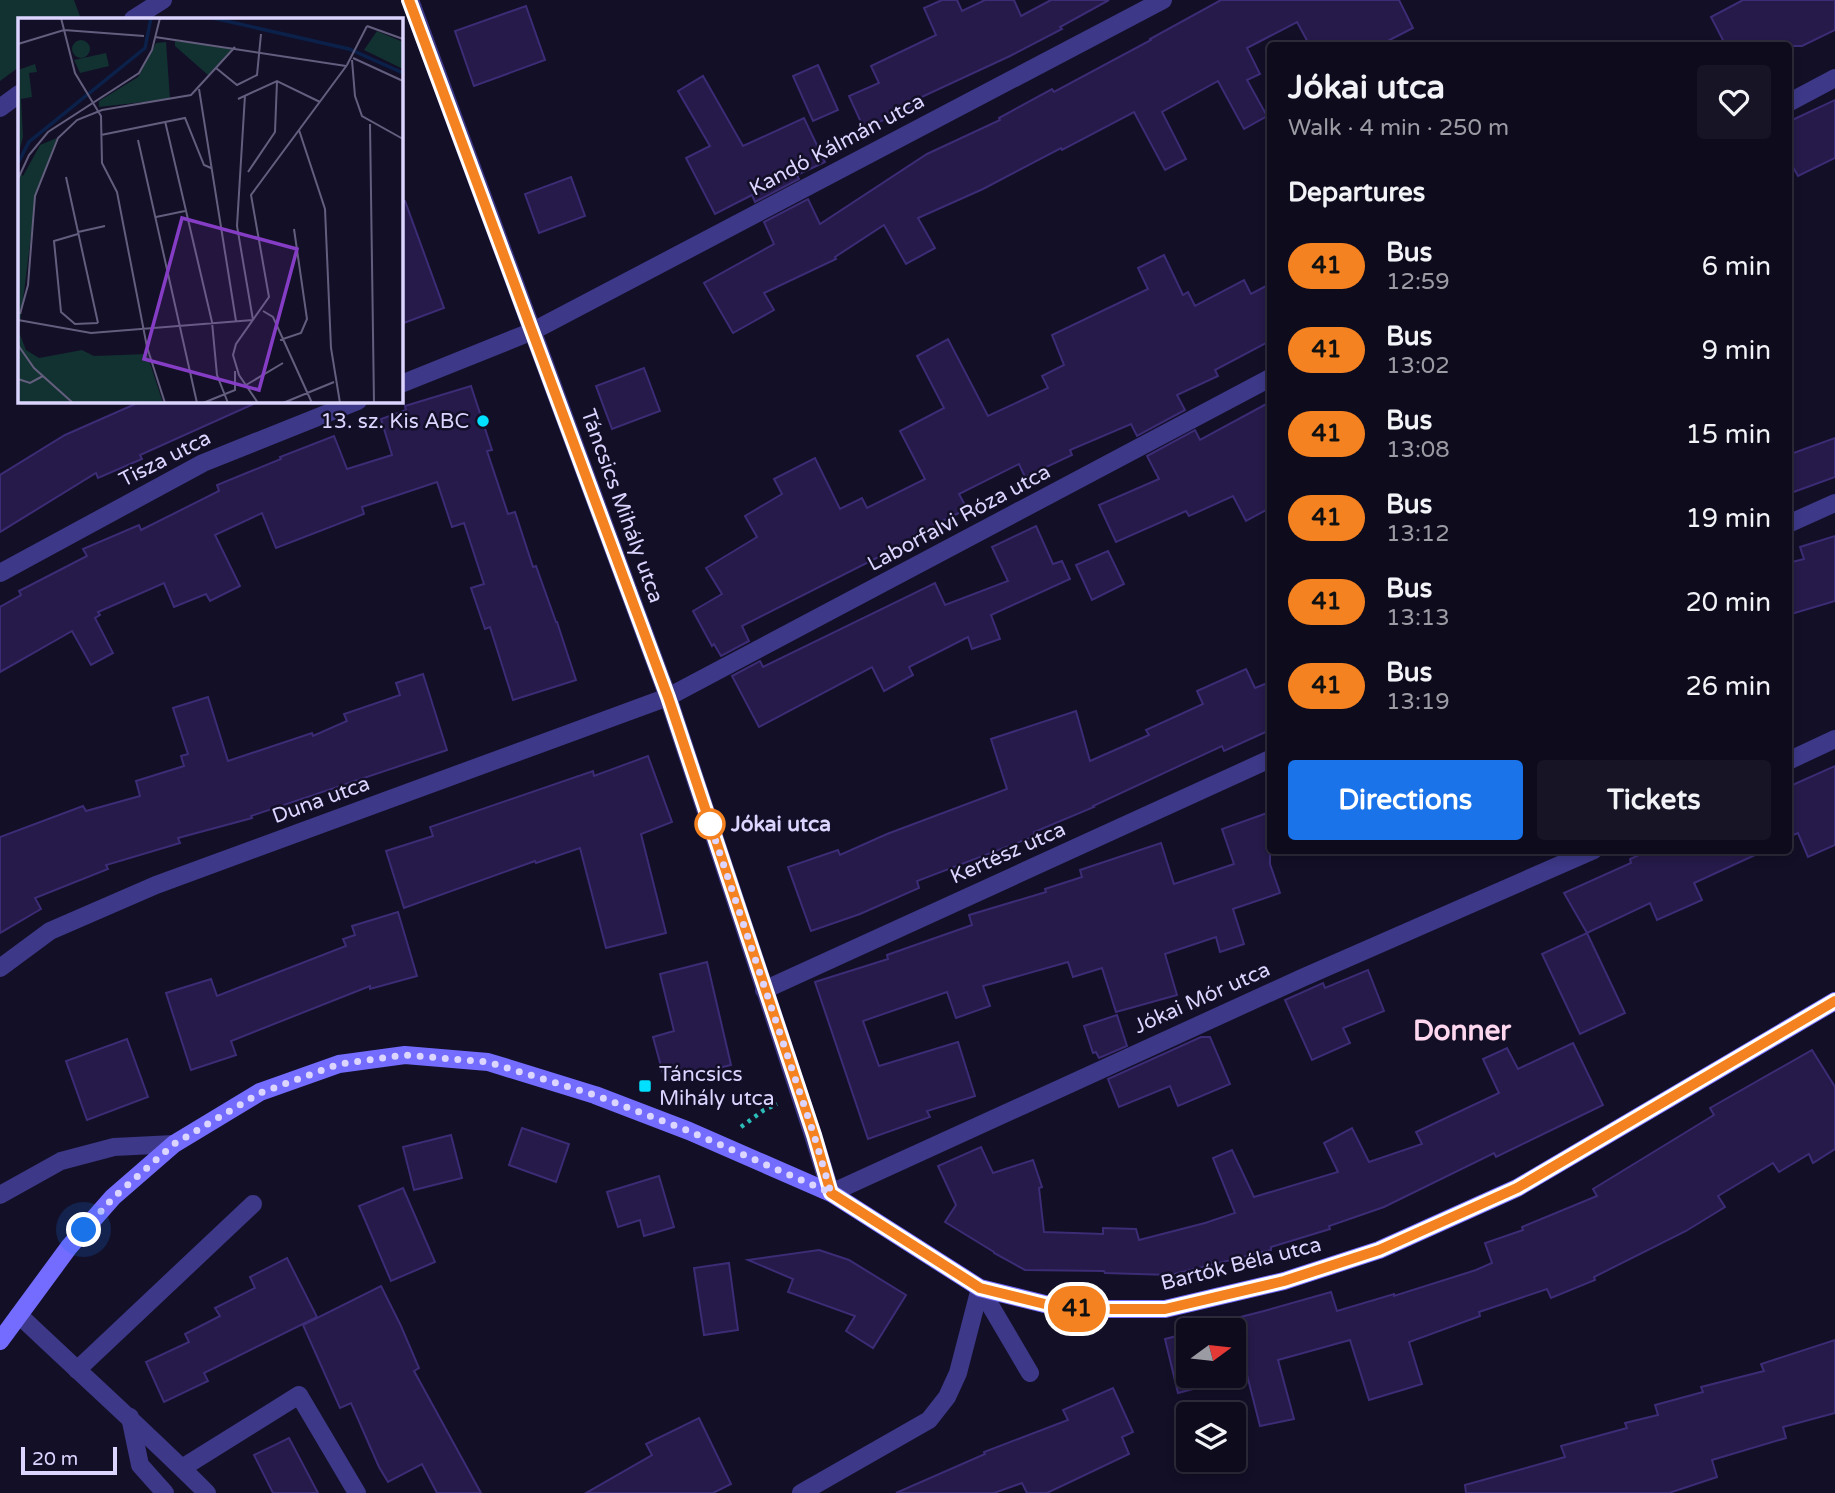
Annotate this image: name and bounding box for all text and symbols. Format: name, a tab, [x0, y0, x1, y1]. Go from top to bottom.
inset map	[18, 18, 402, 402]
button: heart	[1697, 65, 1771, 139]
text: Jókai utca	[1288, 68, 1445, 107]
street label: Kandó Kálmán utca	[745, 88, 929, 202]
text: Walk · 4 min · 250 m	[1288, 114, 1509, 142]
text: Departures	[1288, 177, 1425, 208]
text: Bus	[1386, 237, 1432, 268]
text: 41	[1311, 251, 1342, 280]
text: 6 min	[1702, 251, 1771, 282]
text: 12:59	[1386, 268, 1450, 296]
text: Bus	[1386, 321, 1432, 352]
text: 41	[1311, 335, 1342, 364]
text: 9 min	[1702, 335, 1771, 366]
text: 13:02	[1386, 352, 1450, 380]
text: Bus	[1386, 405, 1432, 436]
street label: Táncsics Mihály utca	[575, 406, 669, 606]
place label: 13. sz. Kis ABC	[321, 409, 469, 434]
marker: 13. sz. Kis ABC	[475, 413, 491, 429]
text: 41	[1311, 419, 1342, 448]
text: 15 min	[1685, 419, 1771, 450]
street label: Tisza utca	[115, 425, 215, 493]
text: 13:08	[1386, 436, 1450, 464]
street label: Laborfalvi Róza utca	[863, 459, 1055, 577]
text: Bus	[1386, 489, 1432, 520]
text: 41	[1311, 503, 1342, 532]
text: 19 min	[1685, 503, 1771, 534]
text: 13:12	[1386, 520, 1450, 548]
text: Bus	[1386, 573, 1432, 604]
text: 41	[1311, 587, 1342, 616]
text: 20 min	[1685, 587, 1771, 618]
text: 13:13	[1386, 604, 1450, 632]
text: Bus	[1386, 657, 1432, 688]
text: 41	[1311, 671, 1342, 700]
text: 26 min	[1685, 671, 1771, 702]
text: 13:19	[1386, 688, 1450, 716]
button: Directions	[1288, 760, 1523, 840]
button: Tickets	[1537, 760, 1771, 840]
street label: Duna utca	[269, 771, 373, 829]
marker: Jókai utca	[695, 809, 725, 839]
place label: Jókai utca	[730, 812, 831, 837]
street label: Kertész utca	[947, 816, 1069, 890]
street label: Jókai Mór utca	[1130, 957, 1274, 1039]
district label: Donner	[1413, 1014, 1512, 1048]
place label: Táncsics Mihály utca	[659, 1062, 775, 1111]
marker: Táncsics Mihály utca	[637, 1078, 653, 1094]
your location	[66, 1212, 101, 1247]
street label: Bartók Béla utca	[1158, 1232, 1324, 1296]
line badge: 41	[1046, 1286, 1108, 1332]
text: 41	[1062, 1294, 1092, 1323]
north arrow	[1176, 1318, 1246, 1388]
map controls	[1176, 1318, 1246, 1472]
button: layers	[1176, 1402, 1246, 1472]
scale bar	[21, 1444, 117, 1476]
text: 20 m	[32, 1448, 78, 1470]

